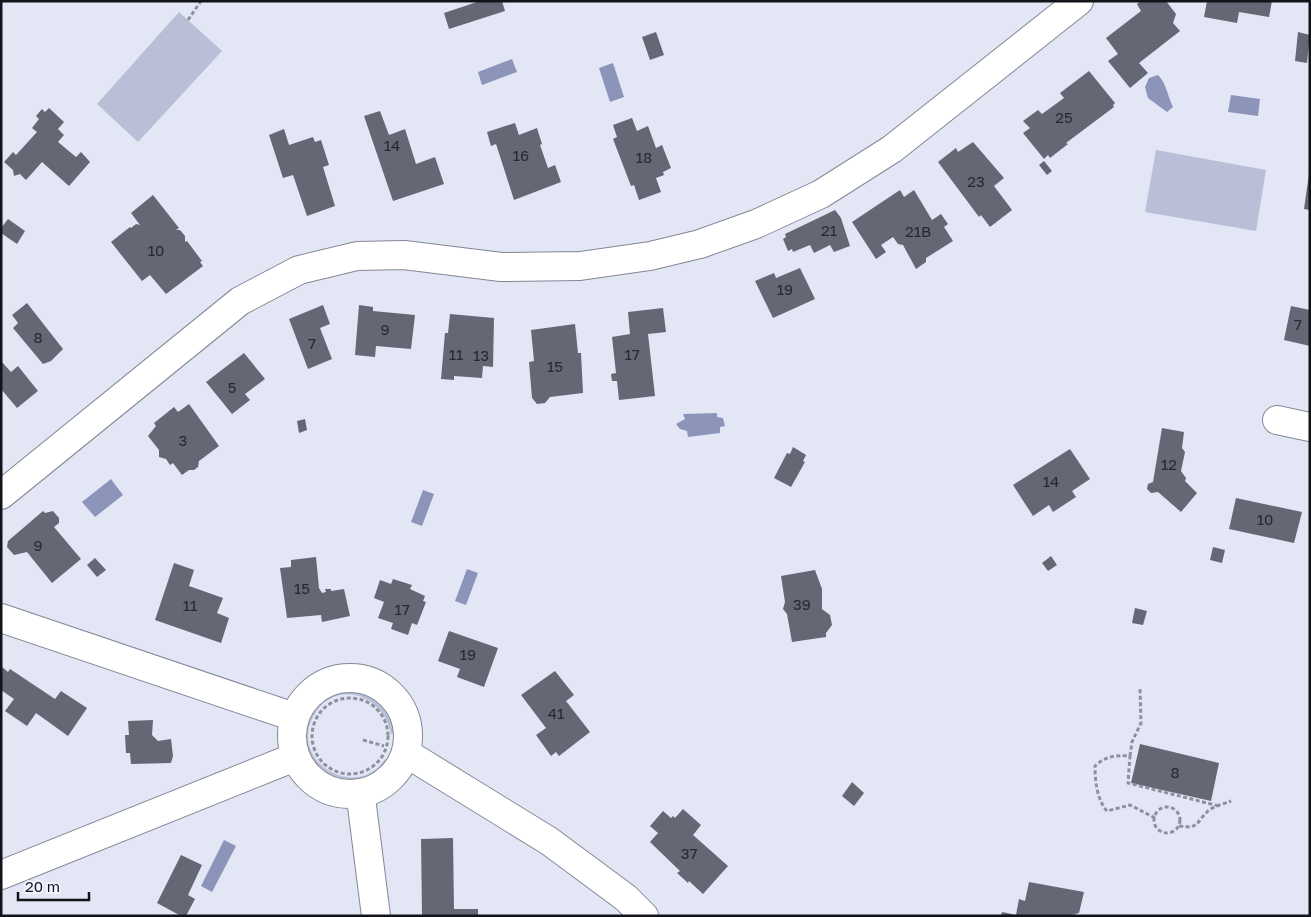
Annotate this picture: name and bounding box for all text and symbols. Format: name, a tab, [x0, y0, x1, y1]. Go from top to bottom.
house number: 25	[1055, 108, 1073, 126]
house number: 14	[384, 136, 400, 154]
house number: 16	[513, 146, 529, 164]
house number: 18	[636, 148, 652, 166]
house number: 23	[967, 172, 985, 190]
house number: 21	[821, 221, 837, 239]
house number: 21B	[905, 222, 931, 240]
house number: 10	[148, 241, 164, 259]
house number: 19	[777, 280, 793, 298]
house number: 7	[1294, 315, 1302, 333]
house number: 9	[380, 320, 390, 338]
house number: 8	[33, 328, 43, 346]
house number: 7	[308, 334, 316, 352]
house number: 11	[449, 345, 463, 363]
house number: 17	[624, 345, 640, 363]
house number: 13	[473, 346, 489, 364]
house number: 15	[547, 357, 563, 375]
house number: 5	[228, 378, 236, 396]
house number: 3	[179, 431, 187, 449]
house number: 12	[1161, 455, 1177, 473]
house number: 14	[1043, 472, 1059, 490]
house number: 10	[1257, 510, 1273, 528]
house number: 9	[33, 536, 43, 554]
house number: 15	[294, 579, 310, 597]
house number: 39	[793, 595, 811, 613]
house number: 11	[183, 596, 197, 614]
house number: 17	[394, 600, 410, 618]
house number: 19	[460, 645, 476, 663]
house number: 41	[548, 704, 564, 722]
house number: 8	[1170, 763, 1180, 781]
house number: 37	[681, 844, 697, 862]
scale bar	[18, 870, 89, 902]
text: 20 m	[25, 877, 60, 895]

